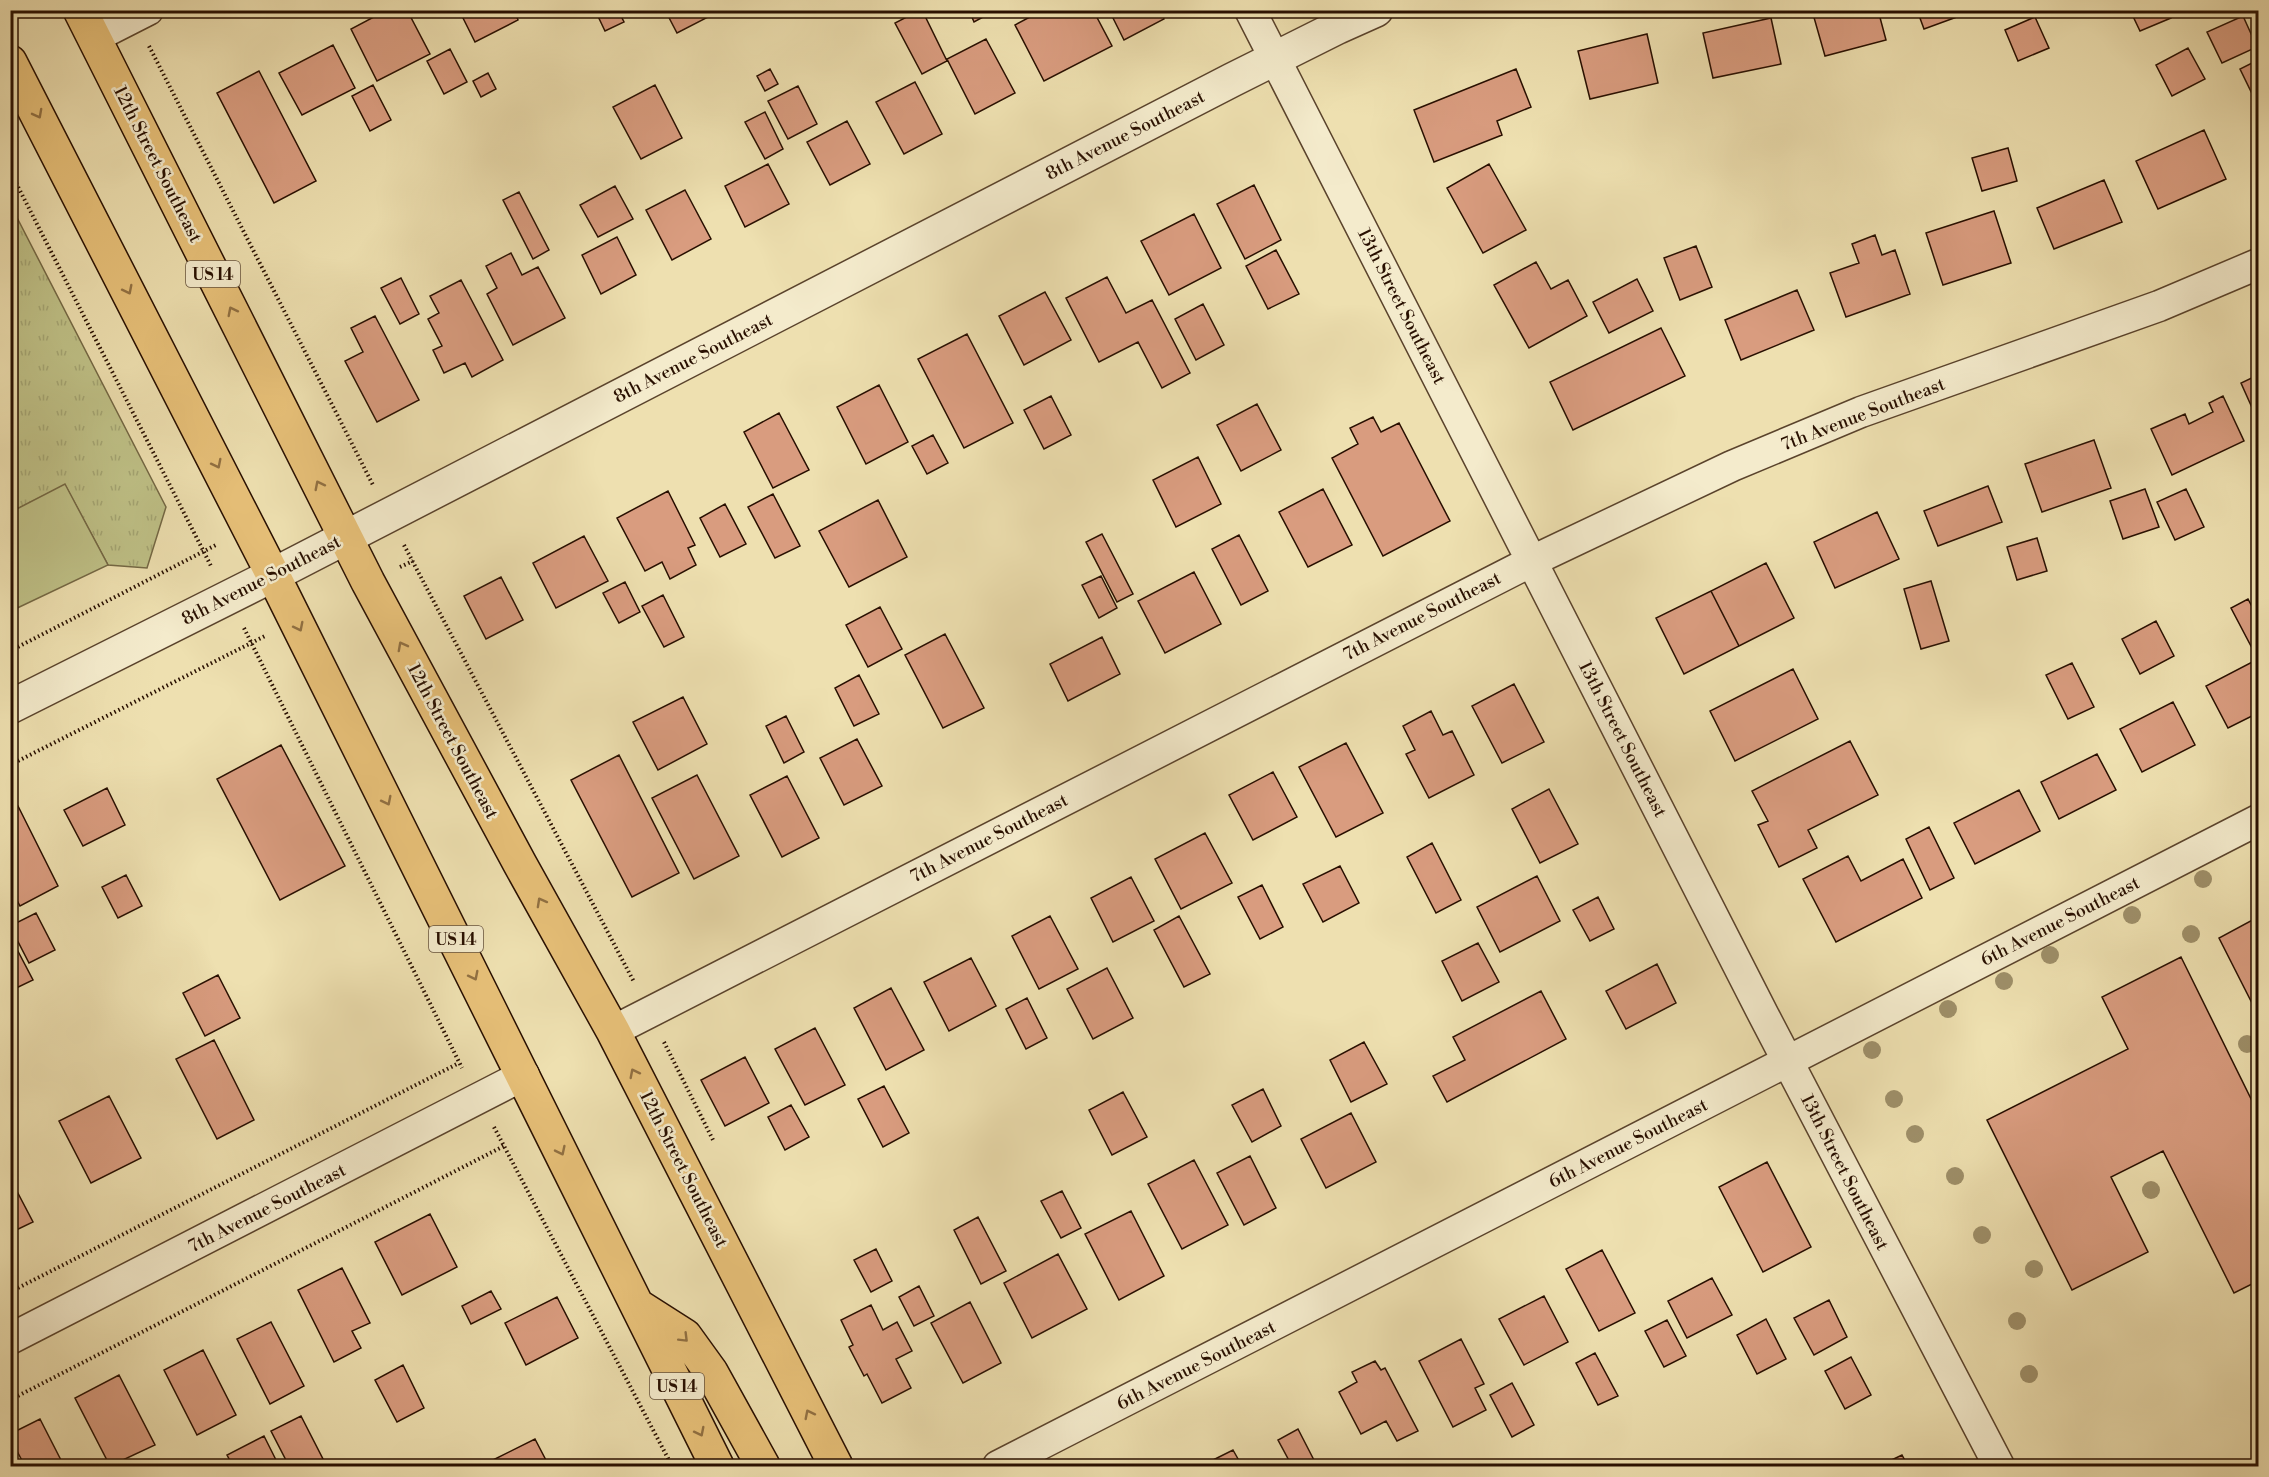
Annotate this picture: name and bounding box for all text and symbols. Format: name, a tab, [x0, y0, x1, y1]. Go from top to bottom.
street label: 12th Street Southeast	[108, 82, 207, 247]
street label: 8th Avenue Southeast	[1042, 85, 1209, 186]
one-way arrow	[31, 107, 42, 118]
street label: 13th Street Southeast	[1352, 224, 1451, 389]
road number: US 14	[186, 261, 240, 287]
one-way arrow	[121, 284, 133, 295]
one-way arrow	[227, 306, 239, 317]
street label: 8th Avenue Southeast	[610, 308, 777, 409]
street label: 7th Avenue Southeast	[1778, 372, 1949, 456]
one-way arrow	[210, 457, 221, 468]
one-way arrow	[315, 481, 326, 492]
street label: 8th Avenue Southeast	[178, 530, 345, 631]
street label: 7th Avenue Southeast	[1340, 566, 1505, 666]
one-way arrow	[292, 621, 304, 632]
one-way arrow	[398, 642, 409, 652]
street label: 13th Street Southeast	[1573, 657, 1672, 822]
street label: 12th Street Southeast	[402, 660, 504, 823]
street label: 7th Avenue Southeast	[907, 788, 1072, 888]
one-way arrow	[379, 795, 391, 806]
street label: 6th Avenue Southeast	[1977, 871, 2144, 972]
one-way arrow	[536, 898, 548, 908]
road number: US 14	[429, 926, 483, 952]
one-way arrow	[467, 969, 478, 980]
one-way arrow	[630, 1068, 642, 1079]
street label: 12th Street Southeast	[634, 1087, 733, 1252]
street label: 13th Street Southeast	[1795, 1090, 1894, 1255]
street label: 6th Avenue Southeast	[1545, 1093, 1712, 1194]
one-way arrow	[553, 1144, 565, 1155]
street label: 7th Avenue Southeast	[185, 1158, 350, 1258]
street label: 6th Avenue Southeast	[1113, 1315, 1280, 1416]
one-way arrow	[677, 1332, 688, 1342]
road number: US 14	[650, 1373, 704, 1399]
one-way arrow	[805, 1410, 817, 1421]
one-way arrow	[693, 1426, 705, 1437]

